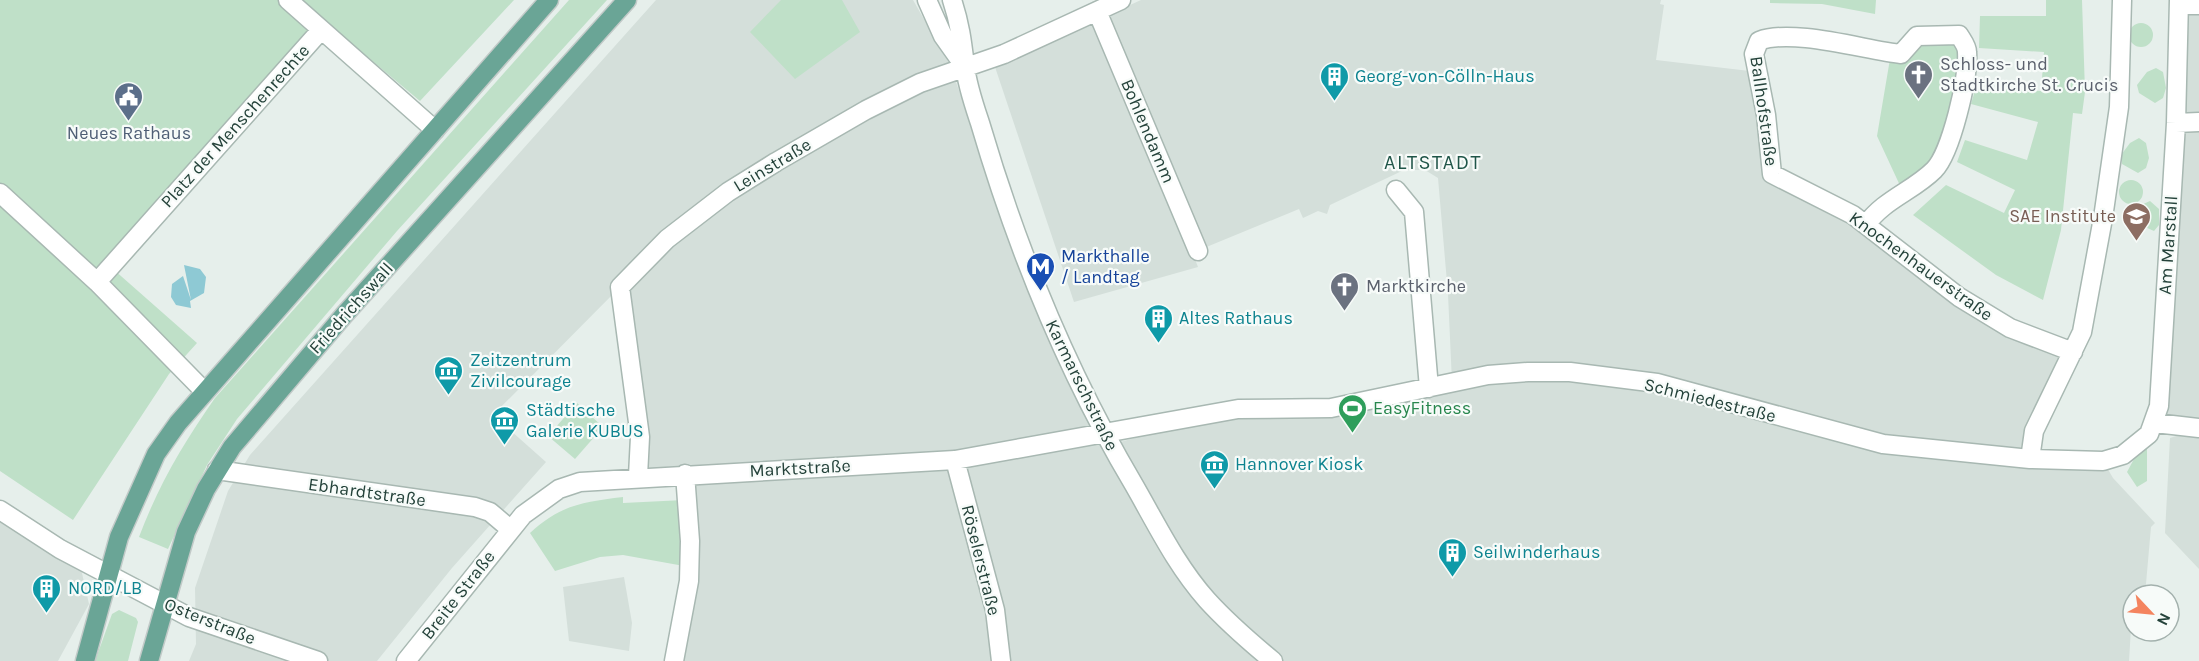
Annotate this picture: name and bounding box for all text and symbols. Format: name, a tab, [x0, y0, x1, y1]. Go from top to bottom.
street label: Platz der Menschenrechte	[156, 40, 314, 212]
place label: Schloss- und Stadtkirche St. Crucis	[1940, 53, 2118, 96]
street label: Ballhofstraße	[1745, 55, 1783, 167]
church icon: Schloss- und Stadtkirche St. Crucis	[1903, 58, 1935, 100]
building icon: Georg-von-Cölln-Haus	[1318, 60, 1350, 102]
place label: Georg-von-Cölln-Haus	[1355, 65, 1535, 87]
street label: Bohlendamm	[1116, 75, 1180, 187]
public building icon: Neues Rathaus	[113, 80, 145, 122]
place label: Neues Rathaus	[67, 122, 191, 144]
street label: Leinstraße	[729, 133, 815, 197]
district label: ALTSTADT	[1384, 151, 1482, 174]
street label: Am Marstall	[2154, 195, 2182, 295]
school or university icon: SAE Institute	[2121, 200, 2153, 242]
place label: SAE Institute	[2009, 205, 2116, 227]
street label: Knochenhauerstraße	[1845, 206, 1997, 326]
place label: Markthalle / Landtag	[1061, 245, 1150, 288]
metro station icon: Markthalle / Landtag	[1024, 250, 1056, 292]
street label: Friedrichswall	[304, 258, 398, 358]
church icon: Marktkirche	[1329, 270, 1361, 312]
place label: Marktkirche	[1366, 275, 1466, 297]
building icon: Altes Rathaus	[1142, 302, 1174, 344]
place label: Altes Rathaus	[1179, 307, 1293, 329]
street label: Karmarschstraße	[1041, 316, 1123, 454]
place label: Zeitzentrum Zivilcourage	[470, 349, 572, 392]
museum icon: Zeitzentrum Zivilcourage	[433, 354, 465, 396]
street label: Schmiedestraße	[1642, 373, 1778, 427]
sports icon: EasyFitness	[1336, 392, 1368, 434]
place label: EasyFitness	[1373, 397, 1471, 419]
place label: Städtische Galerie KUBUS	[526, 399, 644, 442]
museum icon: Städtische Galerie KUBUS	[489, 404, 521, 446]
museum icon: Hannover Kiosk	[1198, 448, 1230, 490]
place label: Hannover Kiosk	[1235, 453, 1363, 475]
street label: Marktstraße	[749, 454, 851, 482]
street label: Ebhardtstraße	[307, 473, 427, 511]
street label: Röselerstraße	[957, 502, 1005, 618]
building icon: Seilwinderhaus	[1436, 536, 1468, 578]
place label: Seilwinderhaus	[1473, 541, 1600, 563]
street label: Breite Straße	[416, 546, 500, 644]
building icon: NORD/LB	[31, 572, 63, 614]
place label: NORD/LB	[68, 577, 142, 599]
north arrow	[2121, 583, 2181, 643]
street label: Osterstraße	[161, 593, 259, 649]
text: N	[2153, 610, 2175, 629]

